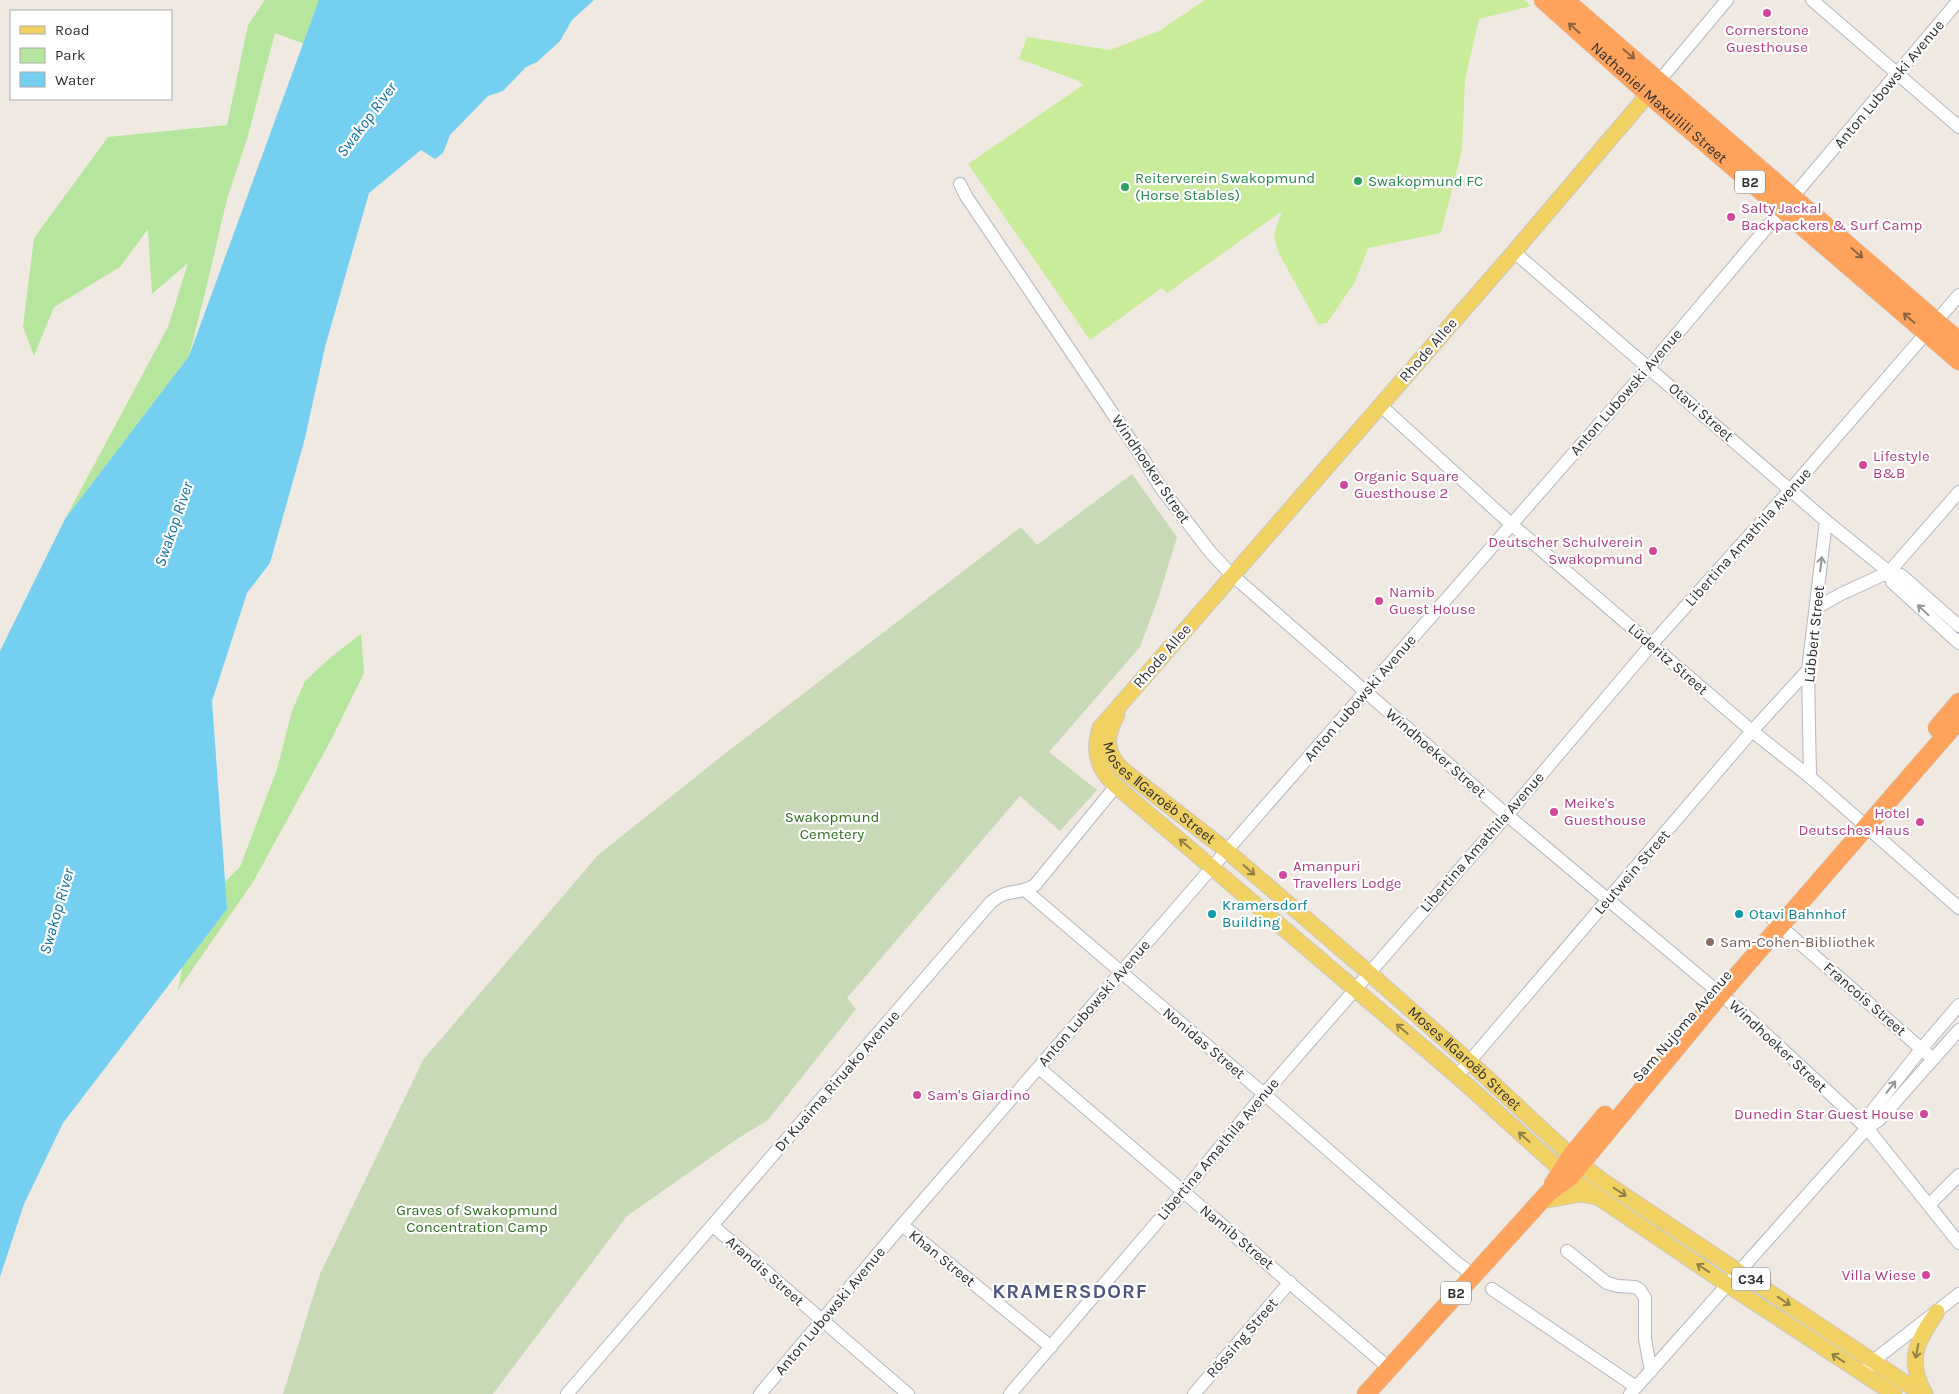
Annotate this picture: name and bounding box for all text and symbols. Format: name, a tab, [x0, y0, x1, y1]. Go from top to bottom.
marker: Cornerstone Guesthouse	[1761, 7, 1773, 19]
legend	[10, 10, 172, 100]
street label: Anton Lubowski Avenue	[1830, 16, 1948, 152]
text: Road	[55, 21, 90, 39]
place label: Cornerstone Guesthouse	[1725, 21, 1809, 56]
one-way arrow	[1568, 22, 1581, 34]
street label: Nathaniel Maxuilili Street	[1587, 38, 1731, 167]
text: Park	[55, 46, 85, 64]
one-way arrow	[1622, 49, 1635, 60]
text: Water	[55, 71, 96, 89]
water label: Swakop River	[332, 78, 401, 160]
place label: Reiterverein Swakopmund (Horse Stables)	[1135, 169, 1315, 204]
road number: B2	[1735, 170, 1765, 193]
place label: Swakopmund FC	[1368, 172, 1483, 190]
marker: Swakopmund FC	[1352, 175, 1364, 187]
marker: Reiterverein Swakopmund (Horse Stables)	[1119, 181, 1131, 193]
place label: Salty Jackal Backpackers & Surf Camp	[1741, 199, 1922, 234]
marker: Salty Jackal Backpackers & Surf Camp	[1725, 211, 1737, 223]
one-way arrow	[1851, 247, 1864, 258]
one-way arrow	[1902, 312, 1915, 324]
street label: Rhode Allee	[1395, 314, 1461, 386]
street label: Anton Lubowski Avenue	[1566, 325, 1686, 459]
street label: Otavi Street	[1665, 379, 1737, 445]
street label: Windhoeker Street	[1108, 411, 1194, 527]
place label: Lifestyle B&B	[1873, 447, 1930, 482]
marker: Lifestyle B&B	[1857, 459, 1869, 471]
street label: Libertina Amathila Avenue	[1681, 464, 1815, 610]
place label: Organic Square Guesthouse 2	[1354, 467, 1459, 502]
water label: Swakop River	[150, 479, 197, 569]
marker: Organic Square Guesthouse 2	[1338, 479, 1350, 491]
place label: Deutscher Schulverein Swakopmund	[1488, 533, 1643, 568]
marker: Deutscher Schulverein Swakopmund	[1647, 545, 1659, 557]
one-way arrow	[1816, 557, 1826, 573]
place label: Namib Guest House	[1389, 583, 1475, 618]
street label: Lübbert Street	[1800, 584, 1828, 683]
marker: Namib Guest House	[1373, 595, 1385, 607]
one-way arrow	[1917, 605, 1930, 616]
street label: Lüderitz Street	[1624, 619, 1712, 699]
street label: Rhode Allee	[1129, 620, 1195, 692]
street label: Anton Lubowski Avenue	[1300, 631, 1420, 765]
street label: Windhoeker Street	[1382, 705, 1490, 802]
street label: Moses ǁGaroëb Street	[1099, 740, 1219, 848]
street label: Libertina Amathila Avenue	[1416, 768, 1548, 916]
place label: Meike's Guesthouse	[1564, 794, 1646, 829]
place label: Hotel Deutsches Haus	[1799, 804, 1910, 839]
marker: Meike's Guesthouse	[1548, 806, 1560, 818]
park label: Swakopmund Cemetery	[785, 808, 879, 843]
marker: Hotel Deutsches Haus	[1914, 816, 1926, 828]
street label: Leutwein Street	[1590, 826, 1674, 918]
one-way arrow	[1179, 839, 1192, 850]
place label: Amanpuri Travellers Lodge	[1293, 857, 1402, 892]
one-way arrow	[1242, 864, 1255, 876]
water label: Swakop River	[35, 866, 78, 956]
marker: Amanpuri Travellers Lodge	[1277, 869, 1289, 881]
place label: Kramersdorf Building	[1222, 896, 1308, 931]
place label: Otavi Bahnhof	[1749, 905, 1847, 923]
marker: Kramersdorf Building	[1206, 908, 1218, 920]
marker: Otavi Bahnhof	[1733, 908, 1745, 920]
place label: Sam-Cohen-Bibliothek	[1720, 933, 1875, 951]
street label: Anton Lubowski Avenue	[1034, 936, 1154, 1070]
marker: Sam-Cohen-Bibliothek	[1704, 936, 1716, 948]
street label: Francois Street	[1820, 958, 1910, 1040]
street label: Sam Nujoma Avenue	[1628, 966, 1736, 1086]
street label: Windhoeker Street	[1725, 996, 1831, 1096]
street label: Moses ǁGaroëb Street	[1404, 1002, 1525, 1115]
street label: Nonidas Street	[1159, 1003, 1249, 1083]
street label: Dr Kuaima Riruako Avenue	[771, 1007, 903, 1155]
one-way arrow	[1396, 1024, 1409, 1035]
street label: Libertina Amathila Avenue	[1153, 1074, 1283, 1224]
one-way arrow	[1886, 1081, 1897, 1094]
place label: Sam's Giardino	[927, 1086, 1030, 1104]
marker: Sam's Giardino	[911, 1089, 923, 1101]
place label: Dunedin Star Guest House	[1734, 1105, 1914, 1123]
marker: Dunedin Star Guest House	[1918, 1108, 1930, 1120]
one-way arrow	[1518, 1131, 1531, 1143]
one-way arrow	[1612, 1187, 1626, 1197]
park label: Graves of Swakopmund Concentration Camp	[396, 1201, 558, 1236]
street label: Namib Street	[1196, 1201, 1278, 1273]
street label: Khan Street	[905, 1226, 979, 1290]
street label: Arandis Street	[722, 1232, 808, 1310]
street label: Anton Lubowski Avenue	[771, 1243, 889, 1379]
one-way arrow	[1696, 1263, 1710, 1273]
place label: Villa Wiese	[1842, 1266, 1916, 1284]
road number: C34	[1732, 1268, 1770, 1290]
marker: Villa Wiese	[1920, 1269, 1932, 1281]
district label: KRAMERSDORF	[992, 1280, 1148, 1303]
road number: B2	[1441, 1282, 1471, 1305]
street label: Rössing Street	[1202, 1294, 1282, 1382]
one-way arrow	[1777, 1296, 1791, 1306]
one-way arrow	[1911, 1343, 1921, 1359]
one-way arrow	[1831, 1353, 1845, 1363]

